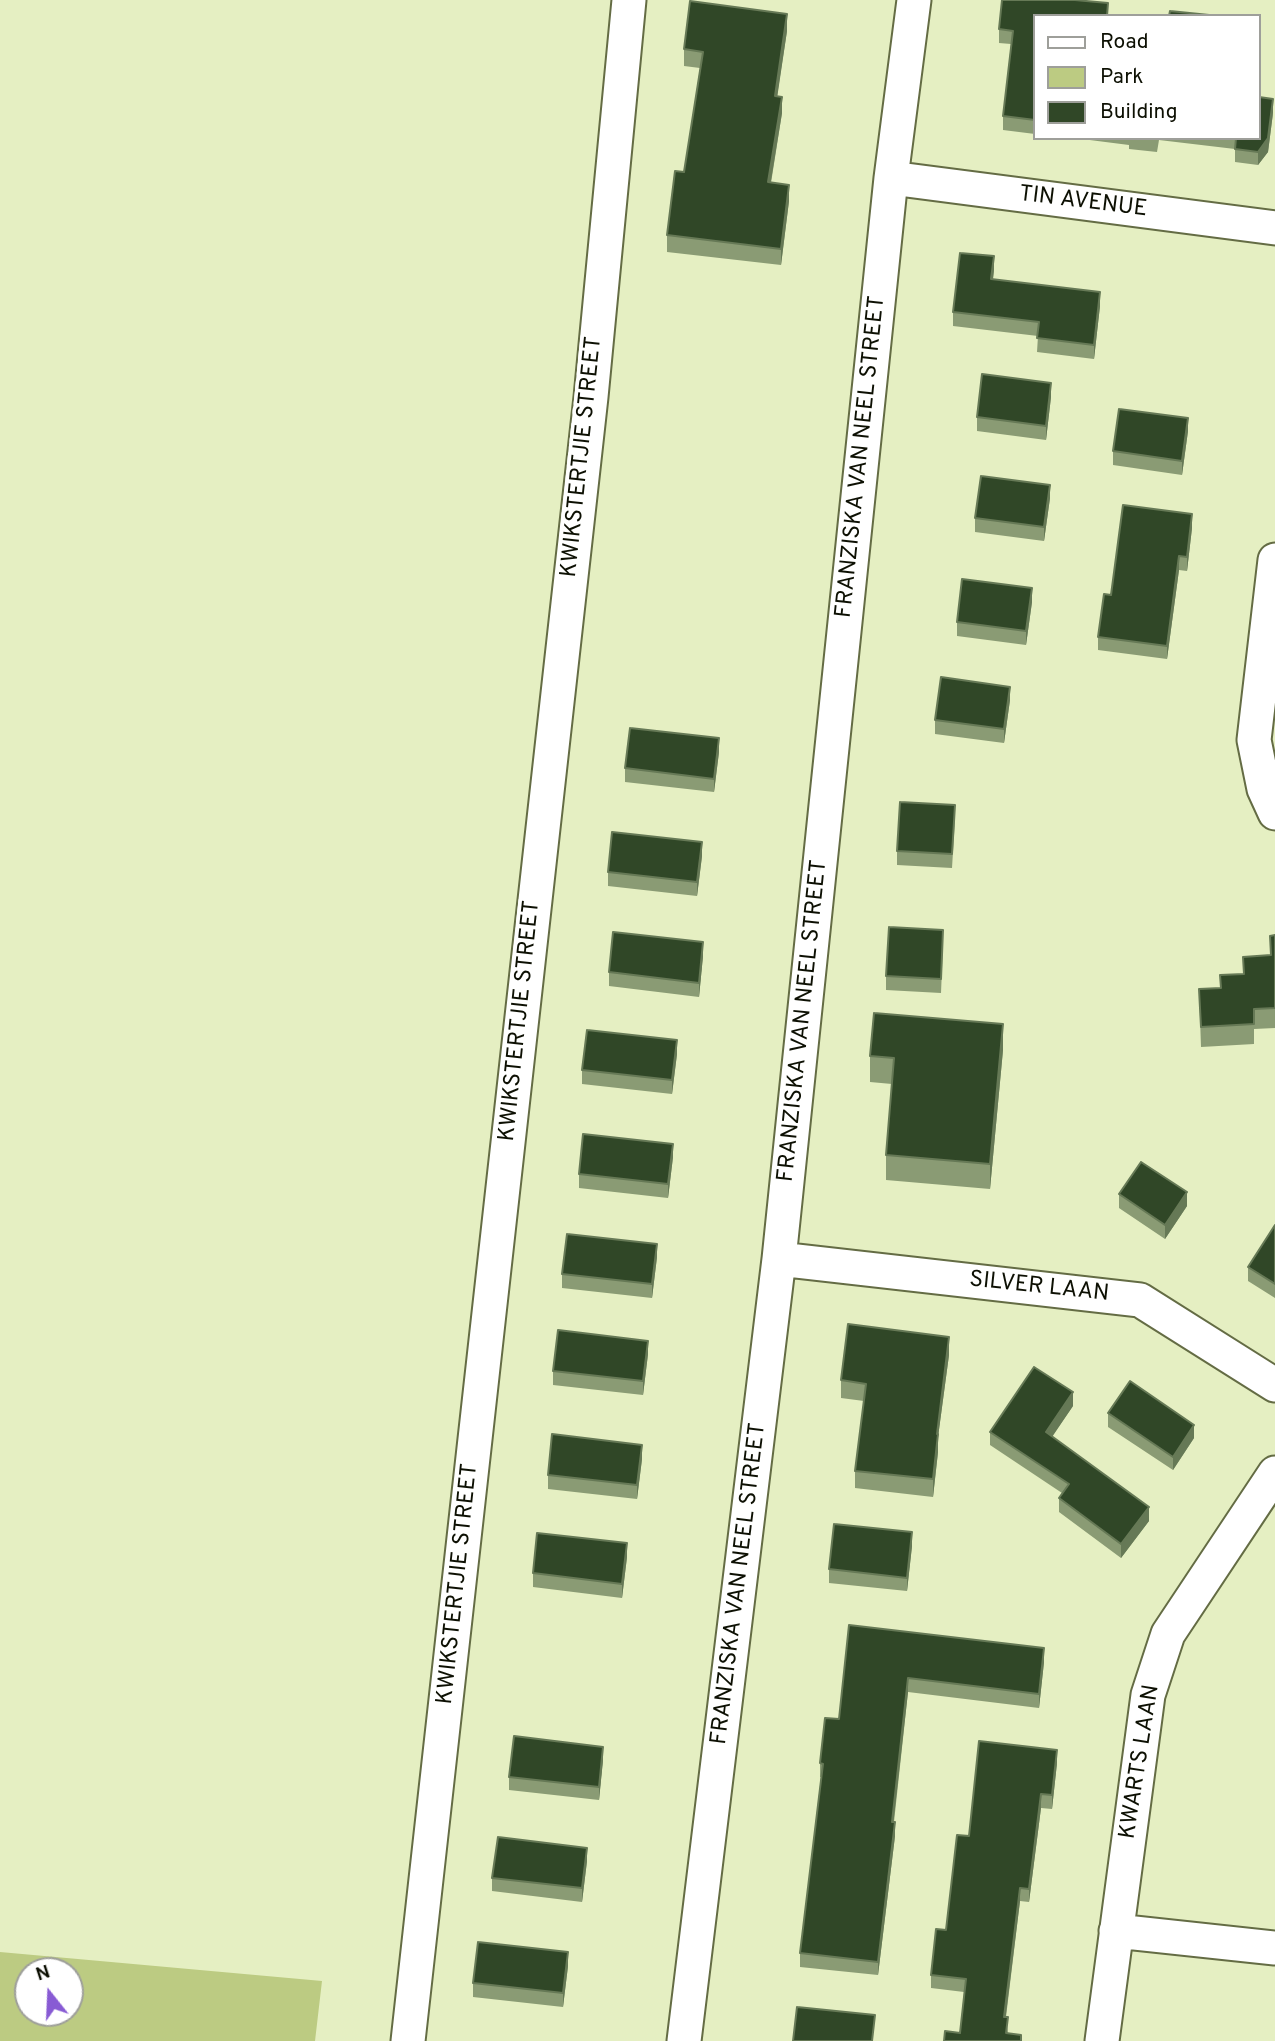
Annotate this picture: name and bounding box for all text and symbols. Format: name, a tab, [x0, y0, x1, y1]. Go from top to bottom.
legend	[1034, 14, 1261, 140]
text: Road	[1100, 29, 1149, 56]
text: Park	[1100, 64, 1143, 91]
text: Building	[1100, 99, 1178, 126]
street label: TIN AVENUE	[1017, 181, 1149, 225]
street label: FRANZISKA VAN NEEL STREET	[831, 294, 893, 620]
street label: KWIKSTERTJIE STREET	[557, 335, 609, 579]
street label: FRANZISKA VAN NEEL STREET	[773, 858, 835, 1184]
street label: KWIKSTERTJIE STREET	[495, 899, 547, 1143]
street label: SILVER LAAN	[968, 1267, 1110, 1309]
street label: FRANZISKA VAN NEEL STREET	[707, 1422, 773, 1746]
street label: KWIKSTERTJIE STREET	[433, 1462, 485, 1706]
street label: KWARTS LAAN	[1115, 1683, 1167, 1841]
north arrow	[14, 1957, 84, 2027]
text: N	[33, 1960, 53, 1987]

